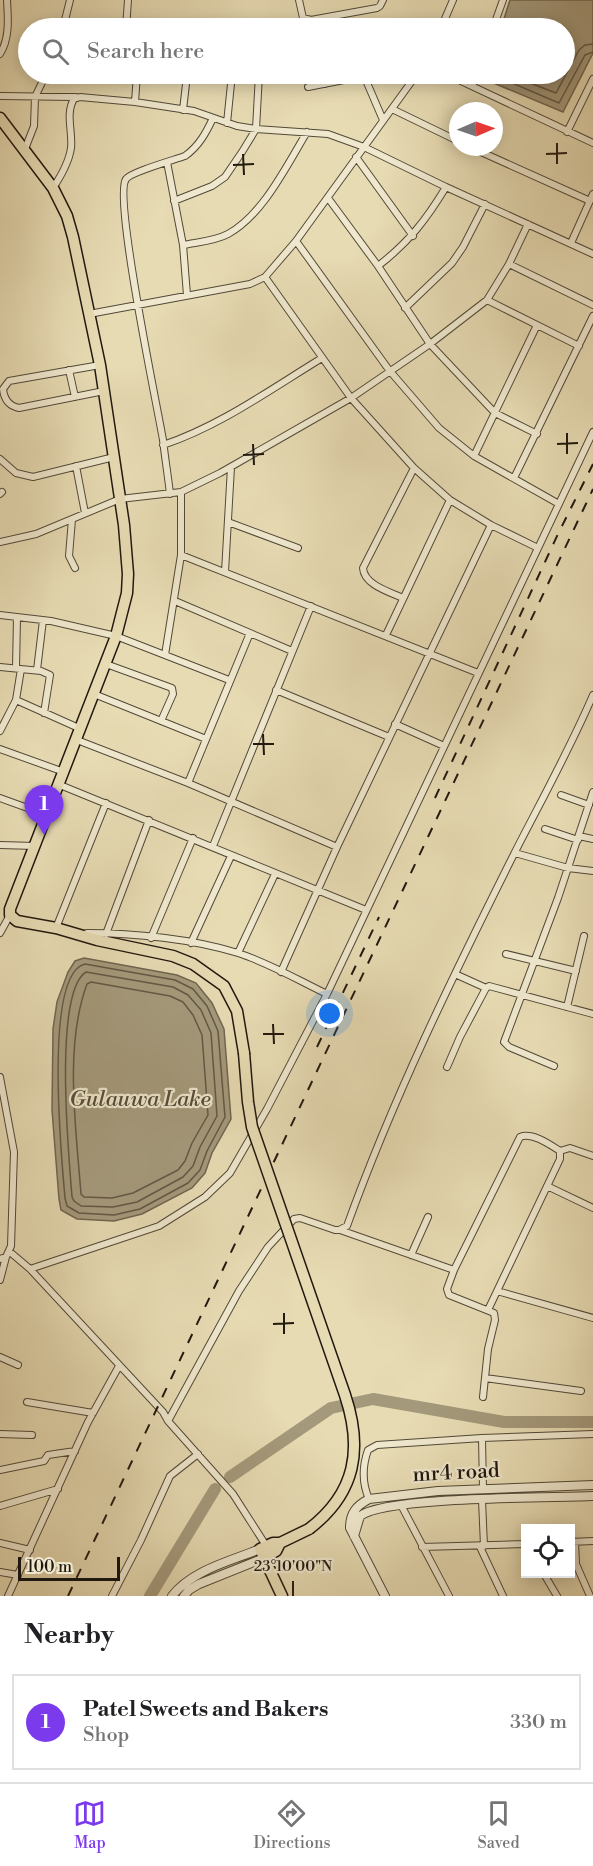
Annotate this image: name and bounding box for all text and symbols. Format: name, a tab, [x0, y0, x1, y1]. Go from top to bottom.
search box	[18, 18, 575, 84]
icon: search	[39, 35, 72, 68]
text: Search here	[87, 38, 204, 65]
north arrow	[449, 102, 503, 156]
pin: 1	[24, 786, 63, 835]
your location	[315, 999, 344, 1028]
water label: Gulauwa Lake	[69, 1086, 211, 1113]
street label: mr4 road	[412, 1458, 500, 1488]
map controls	[521, 1524, 575, 1578]
button: locate	[521, 1524, 575, 1578]
scale bar	[18, 1554, 120, 1582]
text: 100 m	[27, 1557, 72, 1577]
text: 23°10'00"N	[254, 1557, 332, 1576]
text: Nearby	[24, 1619, 114, 1651]
text: Patel Sweets and Bakers	[83, 1696, 329, 1723]
text: 1	[41, 1710, 50, 1735]
text: 330 m	[510, 1710, 567, 1735]
text: Shop	[83, 1723, 129, 1748]
tab: Map	[73, 1797, 106, 1853]
tab: Directions	[253, 1797, 331, 1853]
tab: Saved	[477, 1797, 520, 1853]

